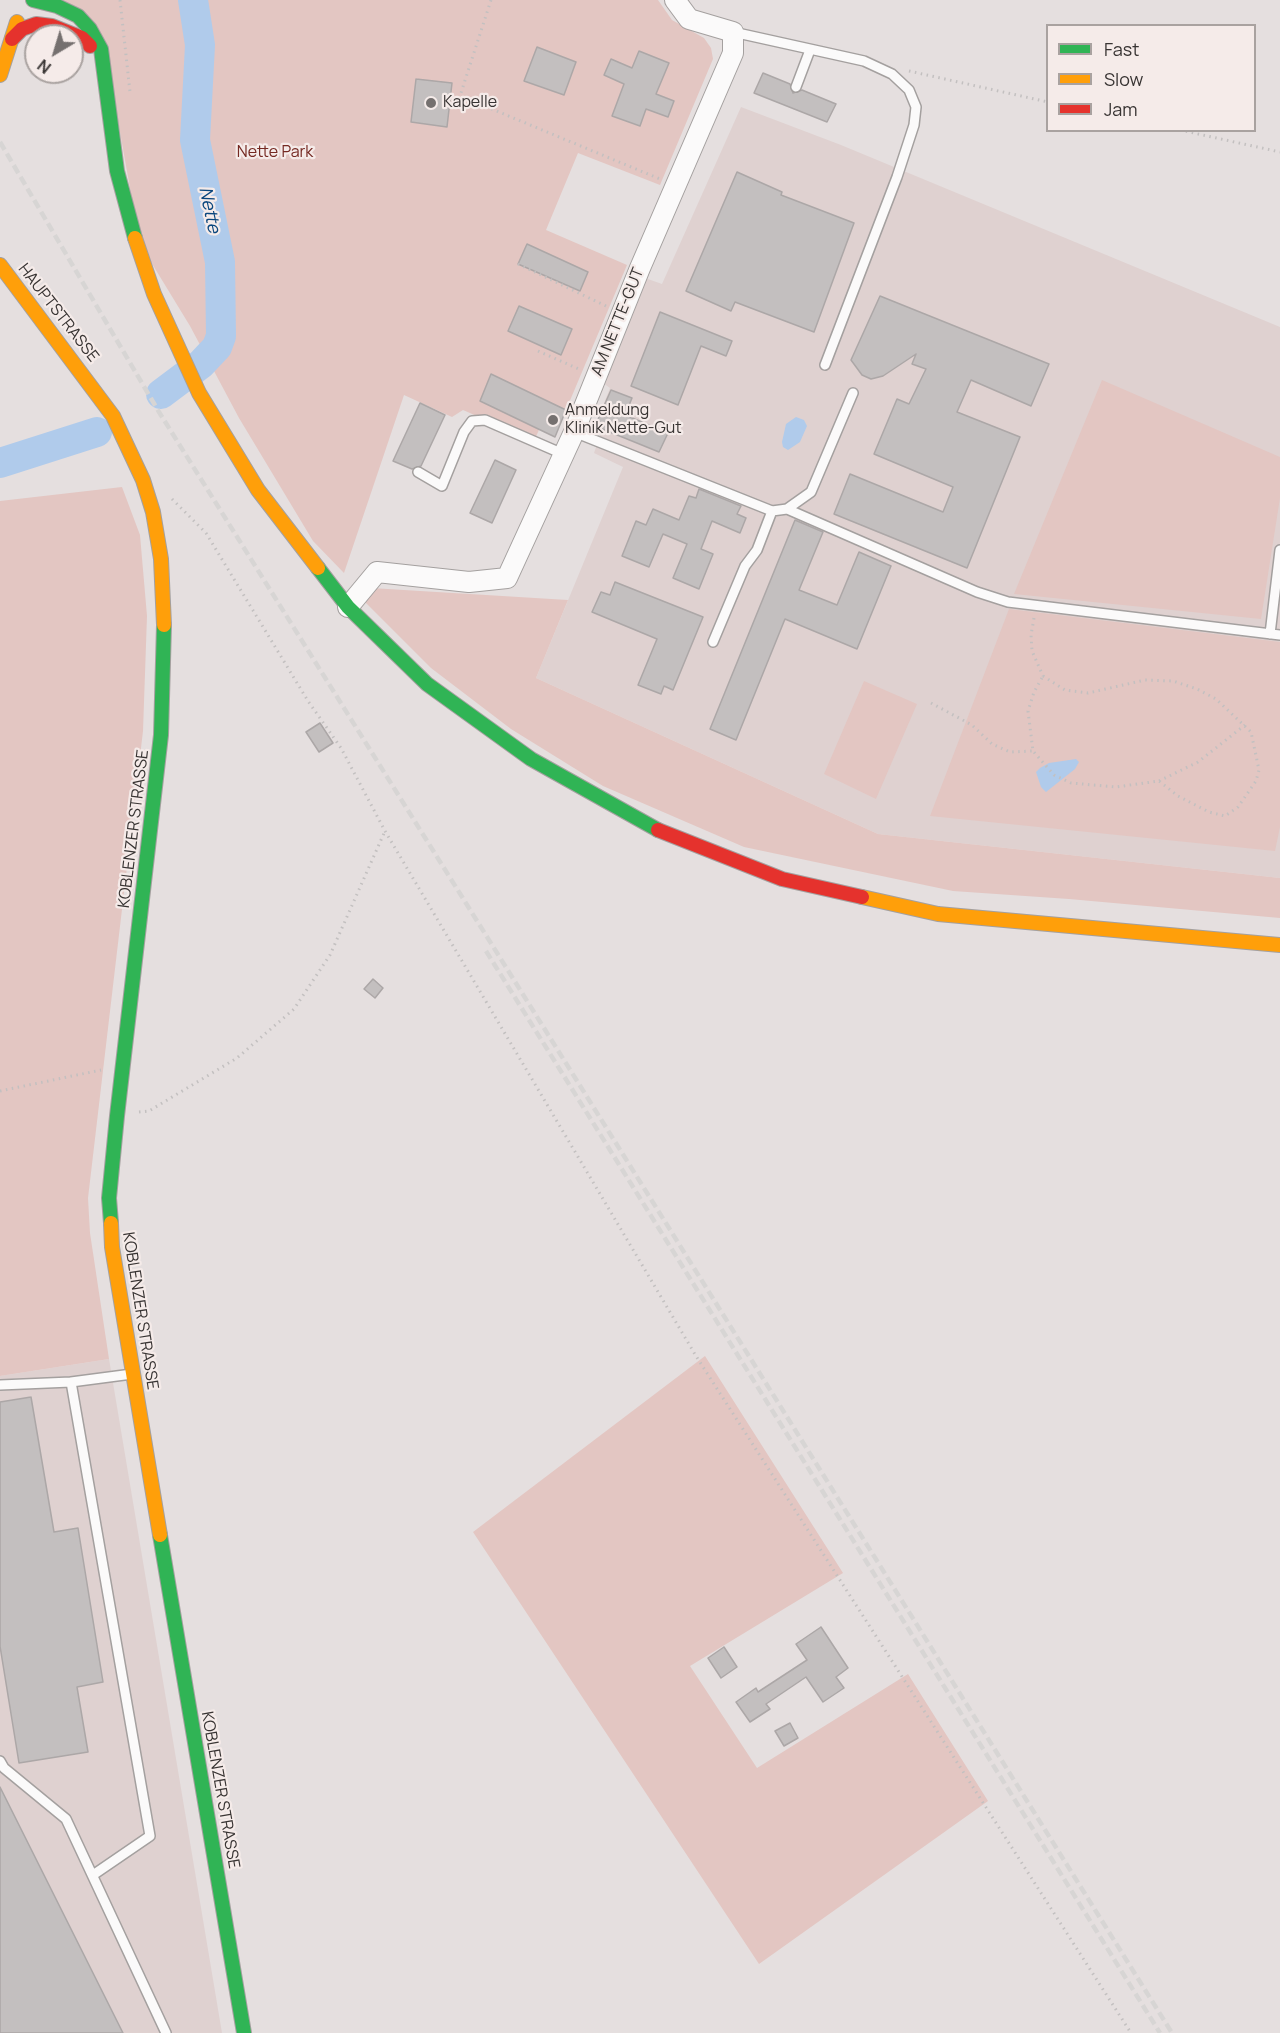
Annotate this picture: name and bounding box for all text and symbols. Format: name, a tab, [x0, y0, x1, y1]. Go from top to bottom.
north arrow	[24, 24, 84, 84]
legend	[1046, 24, 1256, 132]
text: Fast	[1104, 37, 1139, 61]
text: N	[33, 54, 55, 79]
text: Slow	[1104, 67, 1143, 91]
place label: Kapelle	[443, 93, 497, 113]
marker: Kapelle	[424, 96, 438, 110]
text: Jam	[1104, 97, 1138, 121]
park label: Nette Park	[237, 143, 313, 163]
water label: Nette	[194, 185, 224, 235]
street label: HAUPTSTRASSE	[14, 260, 102, 366]
street label: AM NETTE-GUT	[588, 265, 648, 379]
place label: Anmeldung Klinik Nette-Gut	[565, 401, 682, 439]
marker: Anmeldung Klinik Nette-Gut	[546, 413, 560, 427]
street label: KOBLENZER STRASSE	[115, 749, 153, 909]
street label: KOBLENZER STRASSE	[118, 1231, 162, 1391]
street label: KOBLENZER STRASSE	[197, 1710, 243, 1870]

